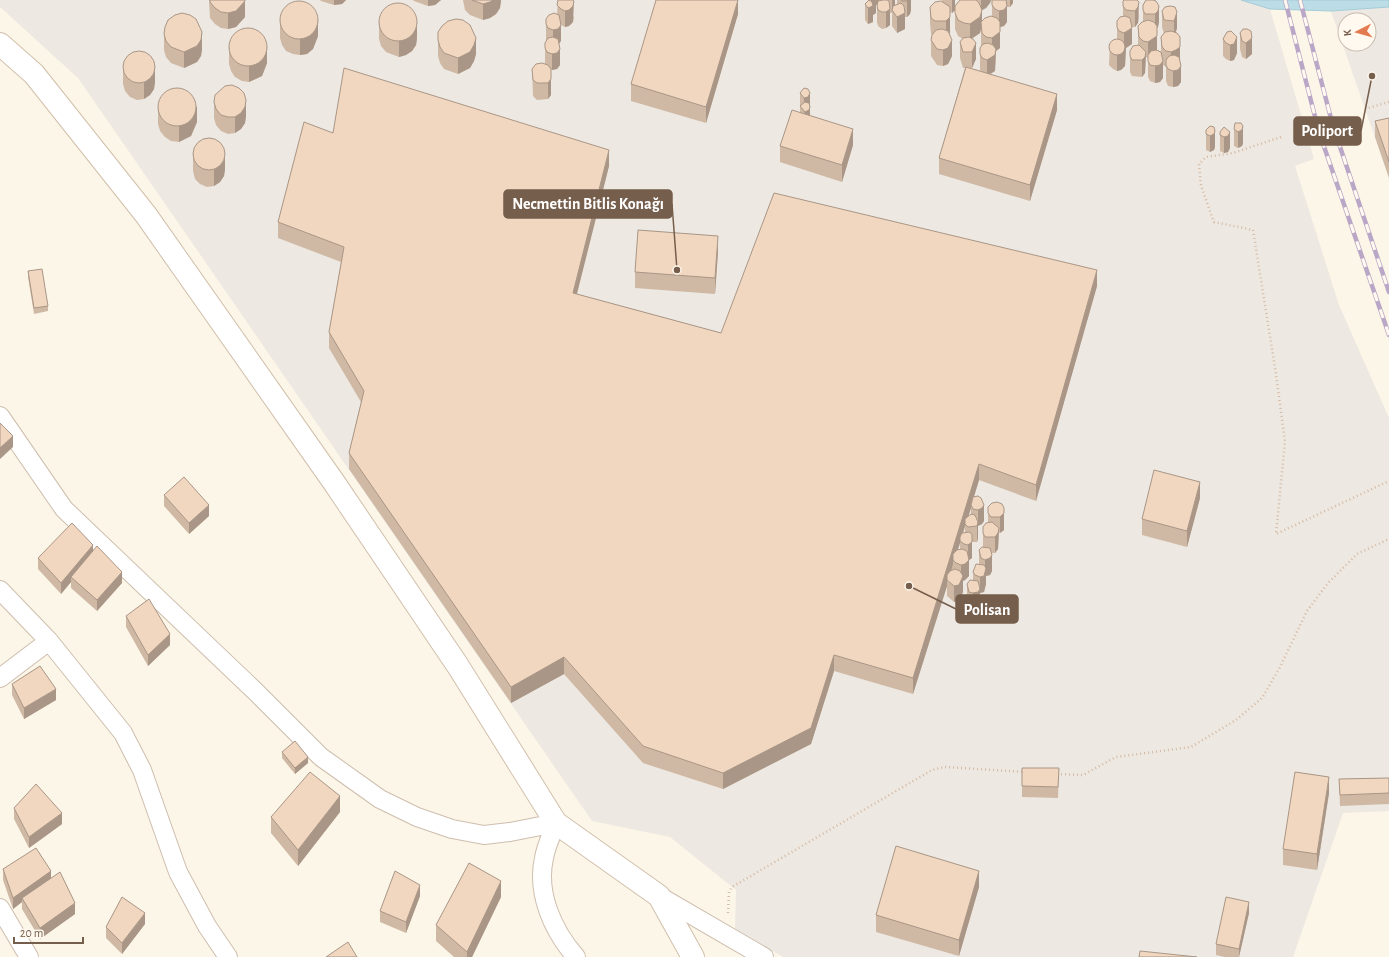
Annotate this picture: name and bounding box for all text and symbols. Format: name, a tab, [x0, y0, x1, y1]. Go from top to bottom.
north arrow	[1337, 12, 1377, 52]
text: K	[1342, 29, 1353, 37]
callout: Poliport	[1294, 117, 1361, 145]
text: Poliport	[1301, 123, 1353, 139]
callout: Necmettin Bitlis Konağı	[504, 190, 672, 218]
text: Necmettin Bitlis Konağı	[512, 196, 664, 212]
callout: Polisan	[956, 595, 1018, 623]
text: Polisan	[964, 602, 1010, 618]
scale bar	[14, 919, 83, 945]
text: 20 m	[20, 927, 43, 939]

